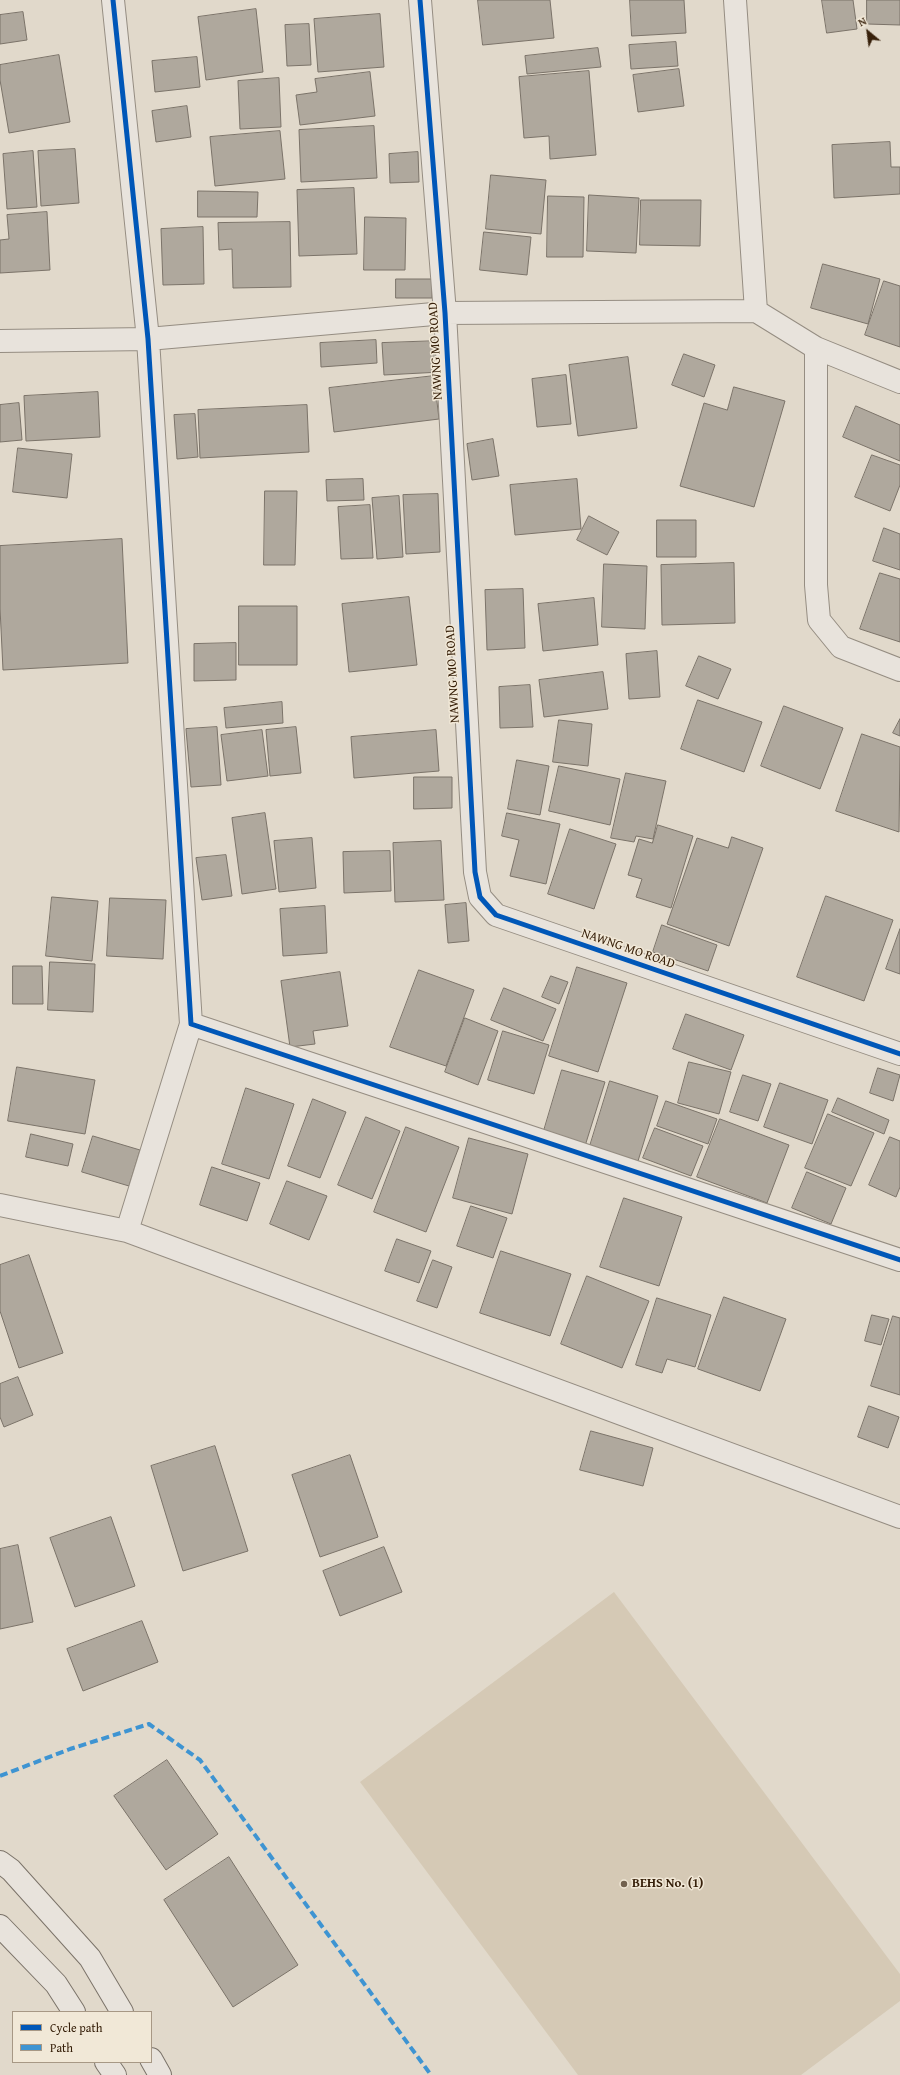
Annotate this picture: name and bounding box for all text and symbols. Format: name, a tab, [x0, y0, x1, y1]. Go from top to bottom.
north arrow	[848, 12, 888, 52]
text: N	[855, 13, 869, 30]
street label: NAWNG MO ROAD	[426, 302, 446, 400]
street label: NAWNG MO ROAD	[443, 625, 463, 723]
street label: NAWNG MO ROAD	[579, 926, 677, 972]
place label: BEHS No. (1)	[632, 1876, 703, 1892]
marker: BEHS No. (1)	[619, 1879, 629, 1889]
legend	[12, 2011, 152, 2063]
text: Cycle path	[50, 2019, 102, 2036]
text: Path	[50, 2039, 73, 2056]

